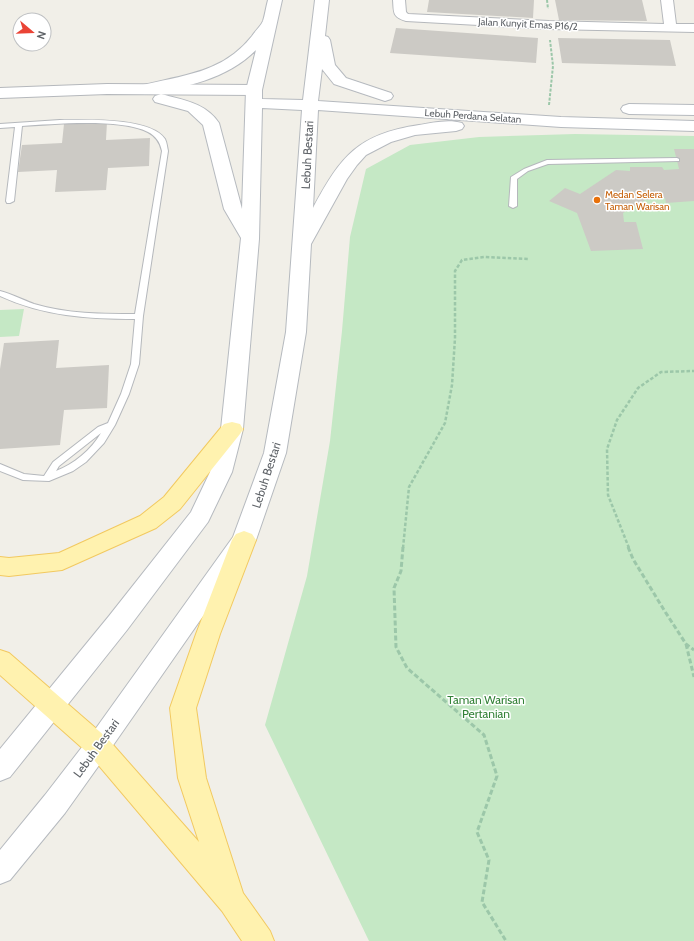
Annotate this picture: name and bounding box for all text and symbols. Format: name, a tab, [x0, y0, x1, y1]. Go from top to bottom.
north arrow	[12, 12, 52, 52]
street label: Jalan Kunyit Emas P16/2	[477, 15, 578, 33]
text: N	[34, 29, 49, 41]
street label: Lebuh Perdana Selatan	[424, 106, 522, 126]
street label: Lebuh Bestari	[298, 120, 316, 190]
place label: Medan Selera Taman Warisan	[605, 188, 670, 213]
marker: Medan Selera Taman Warisan	[592, 195, 602, 205]
street label: Lebuh Bestari	[248, 440, 284, 510]
park label: Taman Warisan Pertanian	[447, 692, 525, 721]
street label: Lebuh Bestari	[70, 716, 122, 780]

